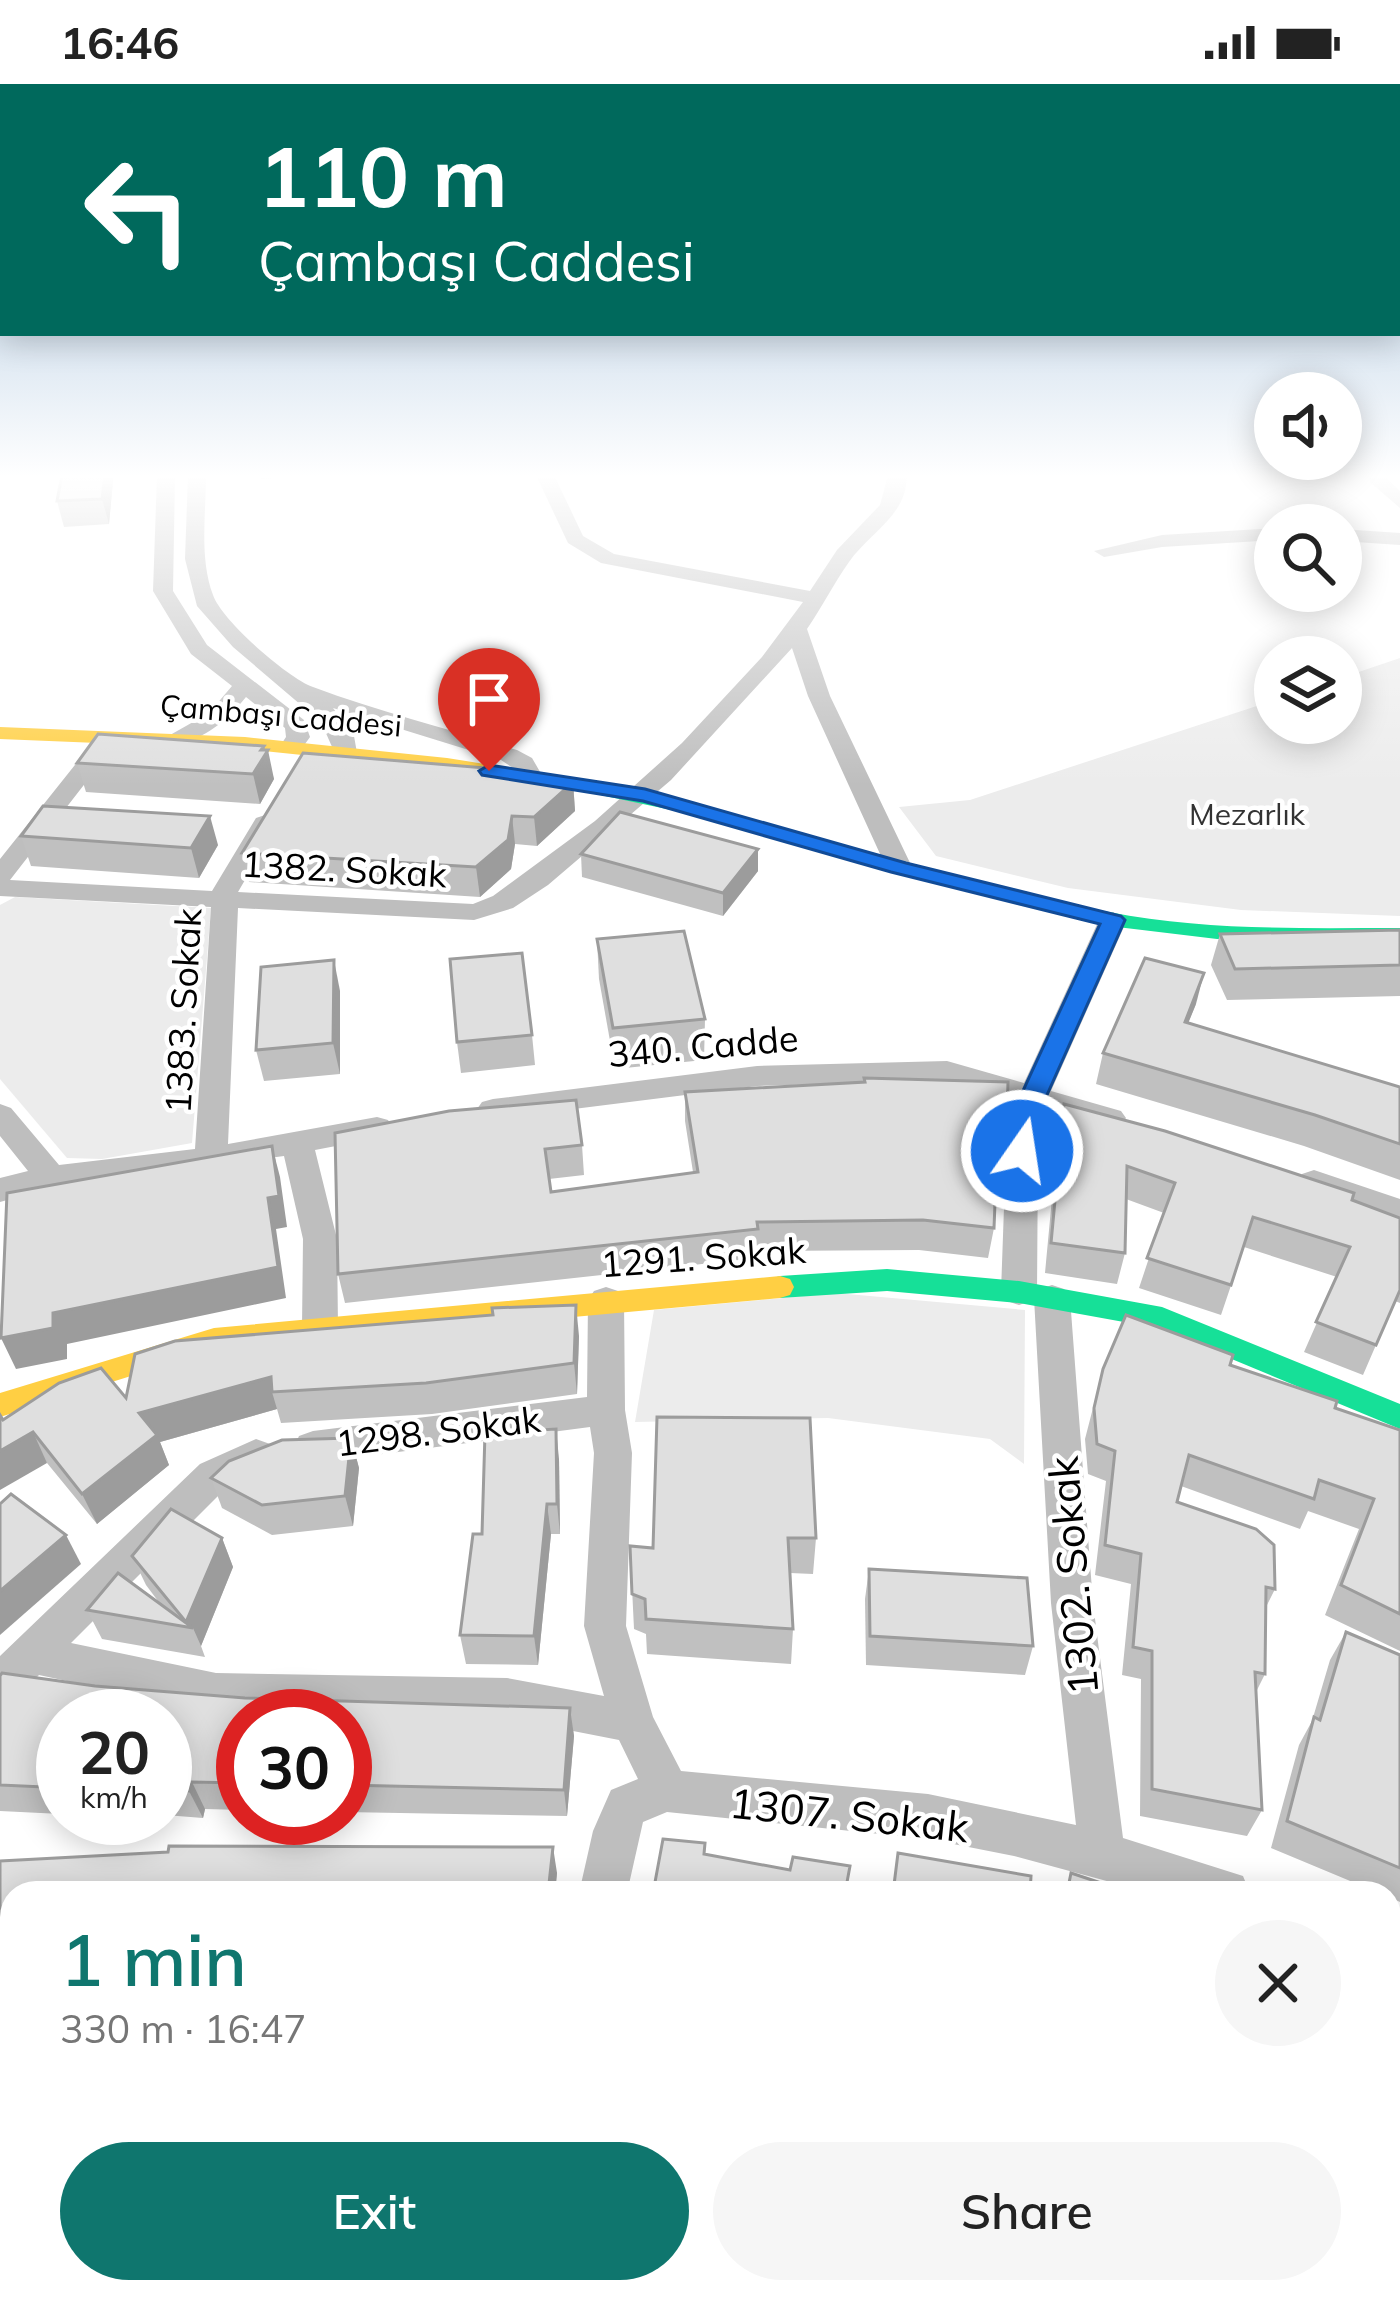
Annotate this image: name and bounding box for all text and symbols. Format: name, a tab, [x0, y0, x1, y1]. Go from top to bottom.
text: 16:46	[60, 14, 179, 70]
text: 110 m	[258, 123, 508, 228]
icon: left	[60, 132, 216, 288]
text: Çambaşı Caddesi	[258, 227, 695, 295]
map controls	[1254, 372, 1362, 744]
button: sound	[1254, 372, 1362, 480]
button: search	[1254, 504, 1362, 612]
button: layers	[1254, 636, 1362, 744]
pin	[438, 648, 540, 771]
icon: arrive	[456, 666, 522, 732]
street label: Çambaşı Caddesi	[159, 686, 404, 745]
park label: Mezarlık	[1189, 795, 1306, 833]
street label: 1382. Sokak	[240, 841, 448, 896]
street label: 1383. Sokak	[155, 907, 210, 1115]
street label: 340. Cadde	[606, 1015, 800, 1076]
position arrow	[959, 1088, 1085, 1214]
street label: 1291. Sokak	[599, 1227, 807, 1286]
street label: 1298. Sokak	[333, 1396, 543, 1465]
street label: 1302. Sokak	[1036, 1454, 1109, 1698]
speed limit sign: 30	[216, 1689, 372, 1845]
text: 20	[78, 1714, 150, 1789]
street label: 1307. Sokak	[727, 1776, 971, 1853]
text: km/h	[80, 1778, 148, 1816]
text: 1 min	[60, 1914, 247, 2004]
button: close	[1215, 1920, 1341, 2046]
text: 330 m · 16:47	[60, 2004, 306, 2053]
button: Exit	[60, 2142, 689, 2280]
button: Share	[713, 2142, 1341, 2280]

